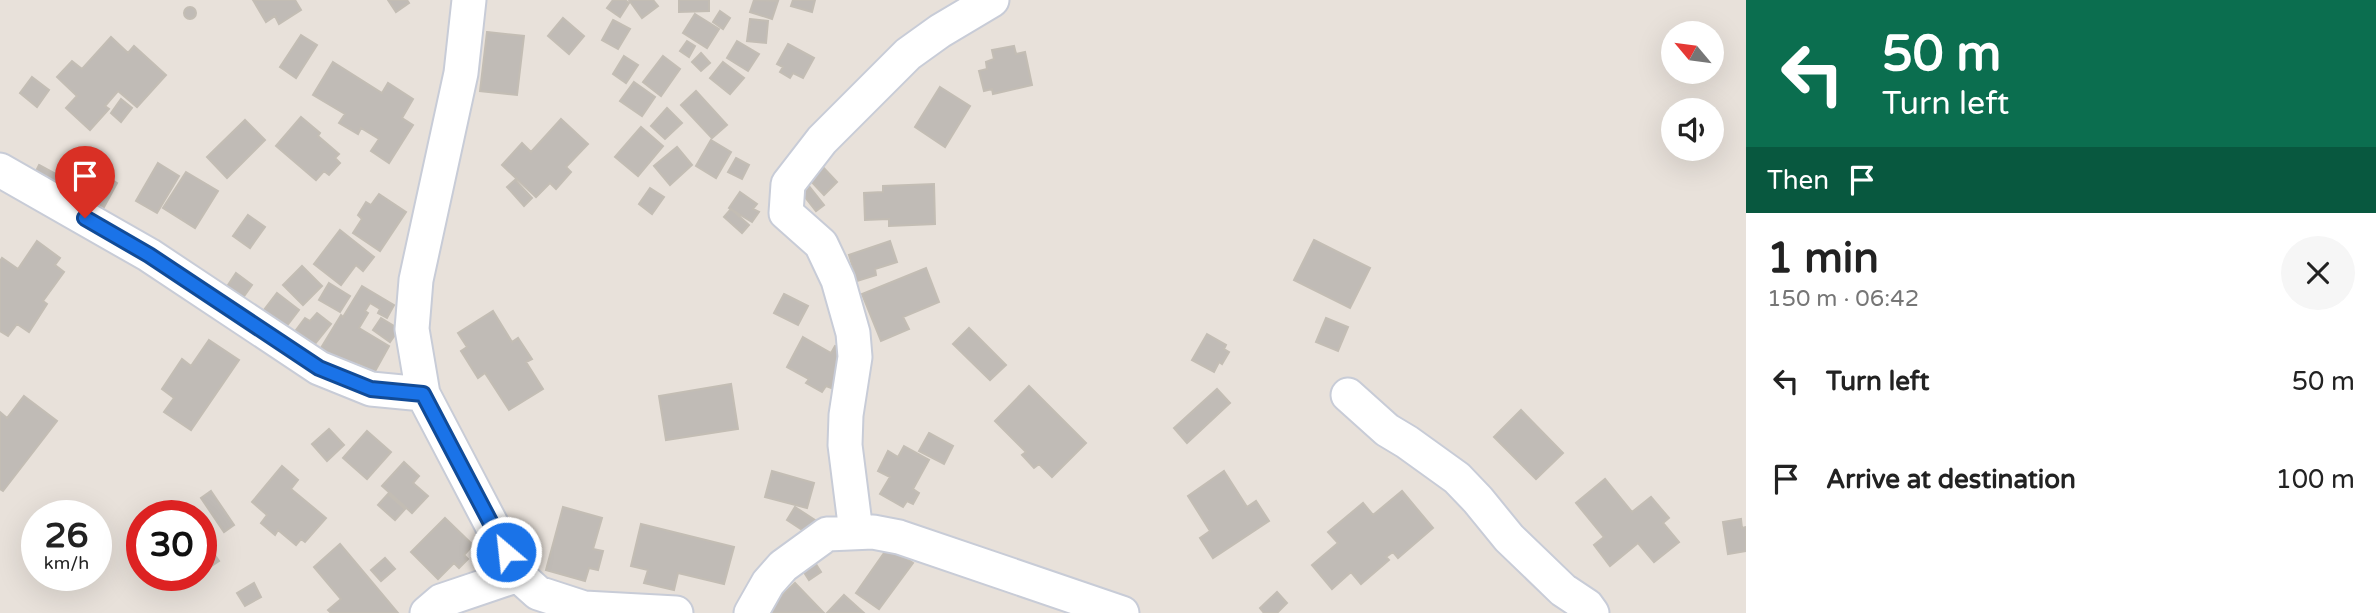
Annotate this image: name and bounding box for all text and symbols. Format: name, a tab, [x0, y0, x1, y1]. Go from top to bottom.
north arrow	[1661, 21, 1724, 84]
map controls	[1661, 21, 1724, 161]
text: 50 m	[1882, 25, 2001, 84]
icon: left	[1767, 28, 1858, 119]
text: Turn left	[1882, 85, 2009, 123]
button: sound	[1661, 98, 1724, 161]
pin	[55, 146, 115, 218]
icon: arrive	[66, 157, 104, 195]
icon: arrive	[1843, 161, 1881, 199]
text: Then	[1767, 165, 1829, 196]
text: 1 min	[1767, 233, 1879, 284]
button: close	[2281, 236, 2355, 310]
text: 150 m · 06:42	[1767, 285, 1919, 313]
icon: left	[1767, 362, 1805, 400]
text: Turn left	[1826, 366, 1929, 397]
text: 50 m	[2292, 366, 2355, 397]
icon: arrive	[1767, 460, 1805, 498]
text: Arrive at destination	[1826, 464, 2076, 495]
text: 100 m	[2275, 464, 2355, 495]
speed limit sign: 30	[126, 500, 217, 591]
text: 26	[45, 515, 88, 557]
position arrow	[469, 515, 543, 589]
text: km/h	[44, 552, 89, 574]

